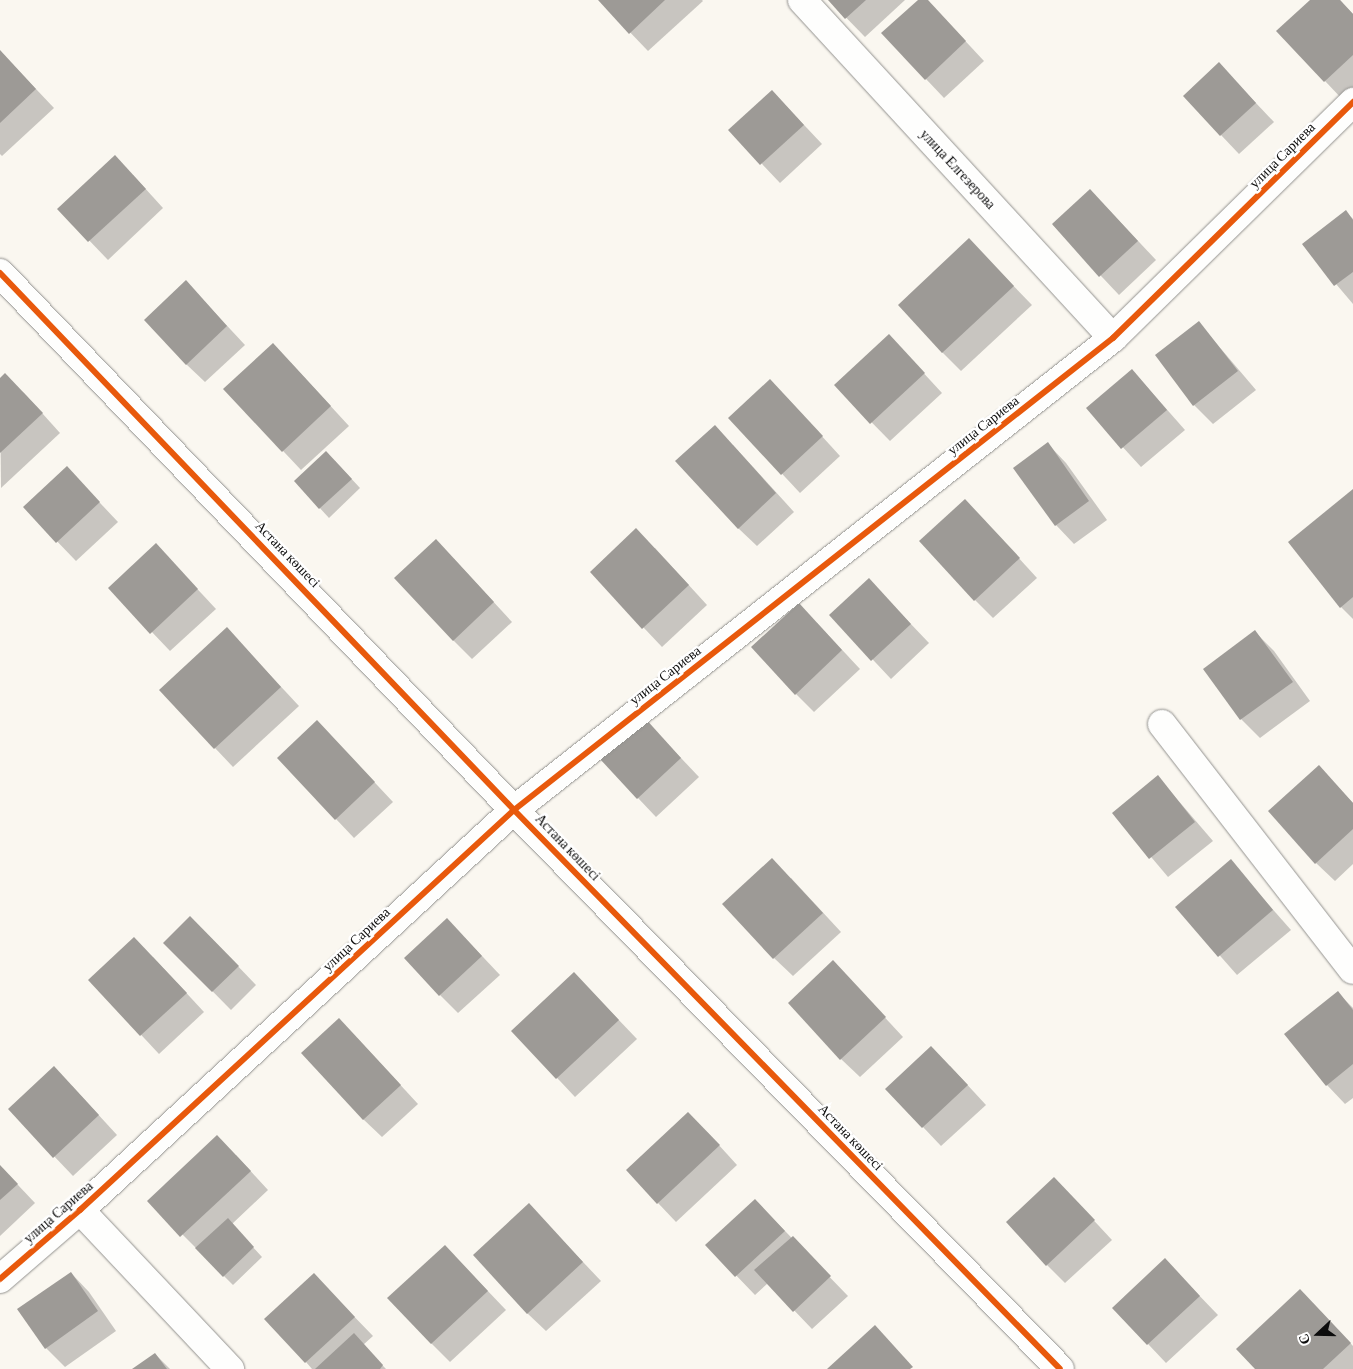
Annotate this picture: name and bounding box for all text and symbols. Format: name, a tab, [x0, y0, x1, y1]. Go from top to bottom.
street label: улица Сариева	[1246, 119, 1318, 191]
street label: улица Елгезерова	[917, 126, 999, 212]
street label: улица Сариева	[944, 392, 1022, 458]
street label: Астана көшесі	[252, 517, 324, 591]
street label: улица Сариева	[626, 642, 704, 708]
street label: Астана көшесі	[532, 810, 604, 884]
street label: улица Сариева	[319, 903, 393, 975]
street label: Астана көшесі	[815, 1100, 887, 1174]
street label: улица Сариева	[20, 1177, 96, 1247]
north arrow	[1293, 1309, 1343, 1359]
text: С	[1295, 1332, 1313, 1347]

